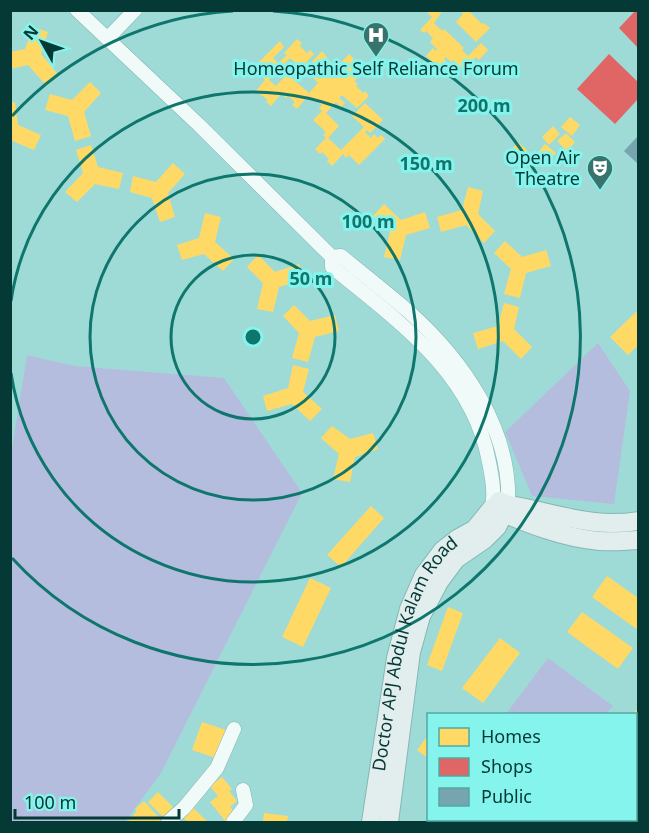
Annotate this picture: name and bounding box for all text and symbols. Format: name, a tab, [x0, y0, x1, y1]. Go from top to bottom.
north arrow	[12, 12, 72, 72]
text: N	[18, 20, 43, 44]
hospital icon: Homeopathic Self Reliance Forum	[361, 20, 391, 58]
place label: Homeopathic Self Reliance Forum	[233, 56, 519, 80]
text: 200 m	[457, 93, 511, 117]
place label: Open Air Theatre	[505, 145, 581, 190]
text: 150 m	[399, 151, 453, 175]
theatre icon: Open Air Theatre	[585, 153, 615, 191]
text: 100 m	[341, 209, 395, 233]
text: 50 m	[290, 266, 332, 290]
centre of rings	[243, 327, 263, 347]
street label: Doctor APJ Abdul Kalam Road	[366, 530, 462, 773]
legend	[427, 713, 637, 821]
text: Homes	[481, 724, 541, 748]
text: Shops	[481, 754, 533, 778]
scale bar	[15, 782, 178, 820]
text: Public	[481, 784, 532, 808]
text: 100 m	[24, 790, 76, 814]

